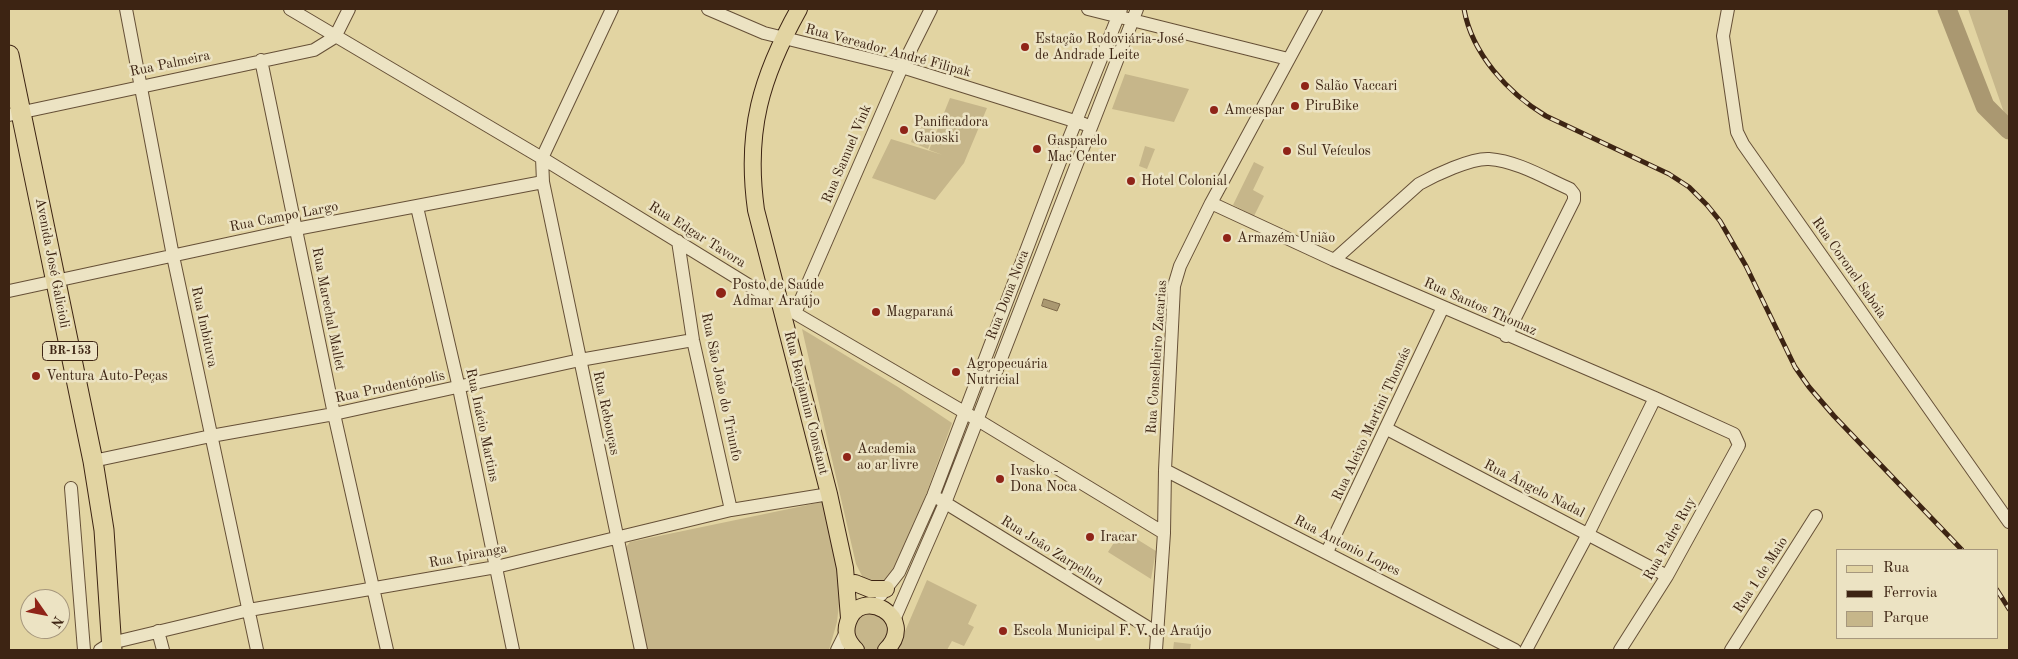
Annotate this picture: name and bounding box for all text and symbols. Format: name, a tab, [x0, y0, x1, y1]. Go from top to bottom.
street label: Rua Vereador André Filipak	[803, 21, 973, 81]
place label: Estação Rodoviária-José de Andrade Leite	[1035, 31, 1184, 64]
marker: Estação Rodoviária-José de Andrade Leite	[1019, 41, 1031, 53]
street label: Rua Palmeira	[128, 47, 212, 81]
place label: Salão Vaccari	[1315, 78, 1397, 94]
marker: Salão Vaccari	[1299, 80, 1311, 92]
place label: PiruBike	[1305, 98, 1359, 114]
marker: PiruBike	[1289, 100, 1301, 112]
street label: Rua Samuel Vink	[819, 102, 875, 206]
place label: Amcespar	[1224, 102, 1284, 118]
marker: Amcespar	[1208, 104, 1220, 116]
place label: Panificadora Gaioski	[914, 114, 989, 146]
marker: Panificadora Gaioski	[898, 124, 910, 136]
place label: Gasparelo Mac Center	[1047, 133, 1116, 166]
marker: Gasparelo Mac Center	[1031, 143, 1043, 155]
place label: Sul Veículos	[1297, 143, 1371, 159]
marker: Sul Veículos	[1281, 145, 1293, 157]
place label: Hotel Colonial	[1141, 173, 1227, 189]
marker: Hotel Colonial	[1125, 175, 1137, 187]
street label: Avenida José Galicioli	[31, 196, 73, 330]
street label: Rua Campo Largo	[228, 198, 340, 236]
street label: Rua Edgar Tavora	[645, 198, 749, 272]
street label: Rua Coronel Saboia	[1808, 214, 1890, 322]
place label: Armazém União	[1237, 230, 1335, 246]
marker: Armazém União	[1221, 232, 1233, 244]
street label: Rua Marechal Mallet	[308, 246, 348, 372]
street label: Rua Dona Noca	[983, 247, 1033, 343]
street label: Rua Santos Thomaz	[1421, 274, 1539, 340]
place label: Posto de Saúde Admar Araújo	[732, 277, 824, 310]
street label: Rua Conselheiro Zacarias	[1143, 279, 1171, 435]
street label: Rua Imbituva	[187, 285, 221, 369]
marker: Posto de Saúde Admar Araújo	[714, 286, 728, 300]
place label: Magparaná	[886, 304, 954, 320]
marker: Magparaná	[870, 306, 882, 318]
street label: Rua São João do Triunfo	[697, 311, 745, 463]
street label: Rua Benjamim Constant	[780, 329, 832, 477]
road number: BR-153	[42, 342, 98, 361]
street label: Rua Aleixo Martini Thomás	[1329, 344, 1415, 504]
place label: Agropecuária Nutricial	[966, 356, 1048, 388]
marker: Agropecuária Nutricial	[950, 366, 962, 378]
street label: Rua Prudentópolis	[333, 367, 447, 407]
street label: Rua Inácio Martins	[462, 367, 502, 483]
place label: Ventura Auto-Peças	[46, 368, 168, 384]
street label: Rua Rebouças	[589, 369, 623, 457]
marker: Ventura Auto-Peças	[30, 370, 42, 382]
place label: Academia ao ar livre	[857, 441, 919, 474]
marker: Academia ao ar livre	[841, 451, 853, 463]
street label: Rua Ângelo Nadal	[1481, 456, 1587, 522]
place label: Ivasko - Dona Noca	[1010, 463, 1077, 496]
marker: Ivasko - Dona Noca	[994, 473, 1006, 485]
street label: Rua Padre Ruy	[1640, 494, 1700, 584]
street label: Rua Antonio Lopes	[1291, 512, 1403, 580]
street label: Rua João Zarpellon	[997, 513, 1107, 589]
place label: Iracar	[1100, 529, 1137, 545]
marker: Iracar	[1084, 531, 1096, 543]
street label: Rua 1 de Maio	[1730, 534, 1792, 616]
street label: Rua Ipiranga	[427, 540, 509, 572]
legend	[1836, 549, 1998, 639]
text: Rua	[1883, 561, 1909, 576]
text: Ferrovia	[1883, 586, 1937, 601]
north arrow	[20, 589, 70, 639]
text: Parque	[1883, 611, 1929, 626]
text: N	[48, 613, 66, 630]
place label: Escola Municipal F. V. de Araújo	[1013, 623, 1211, 639]
marker: Escola Municipal F. V. de Araújo	[997, 625, 1009, 637]

